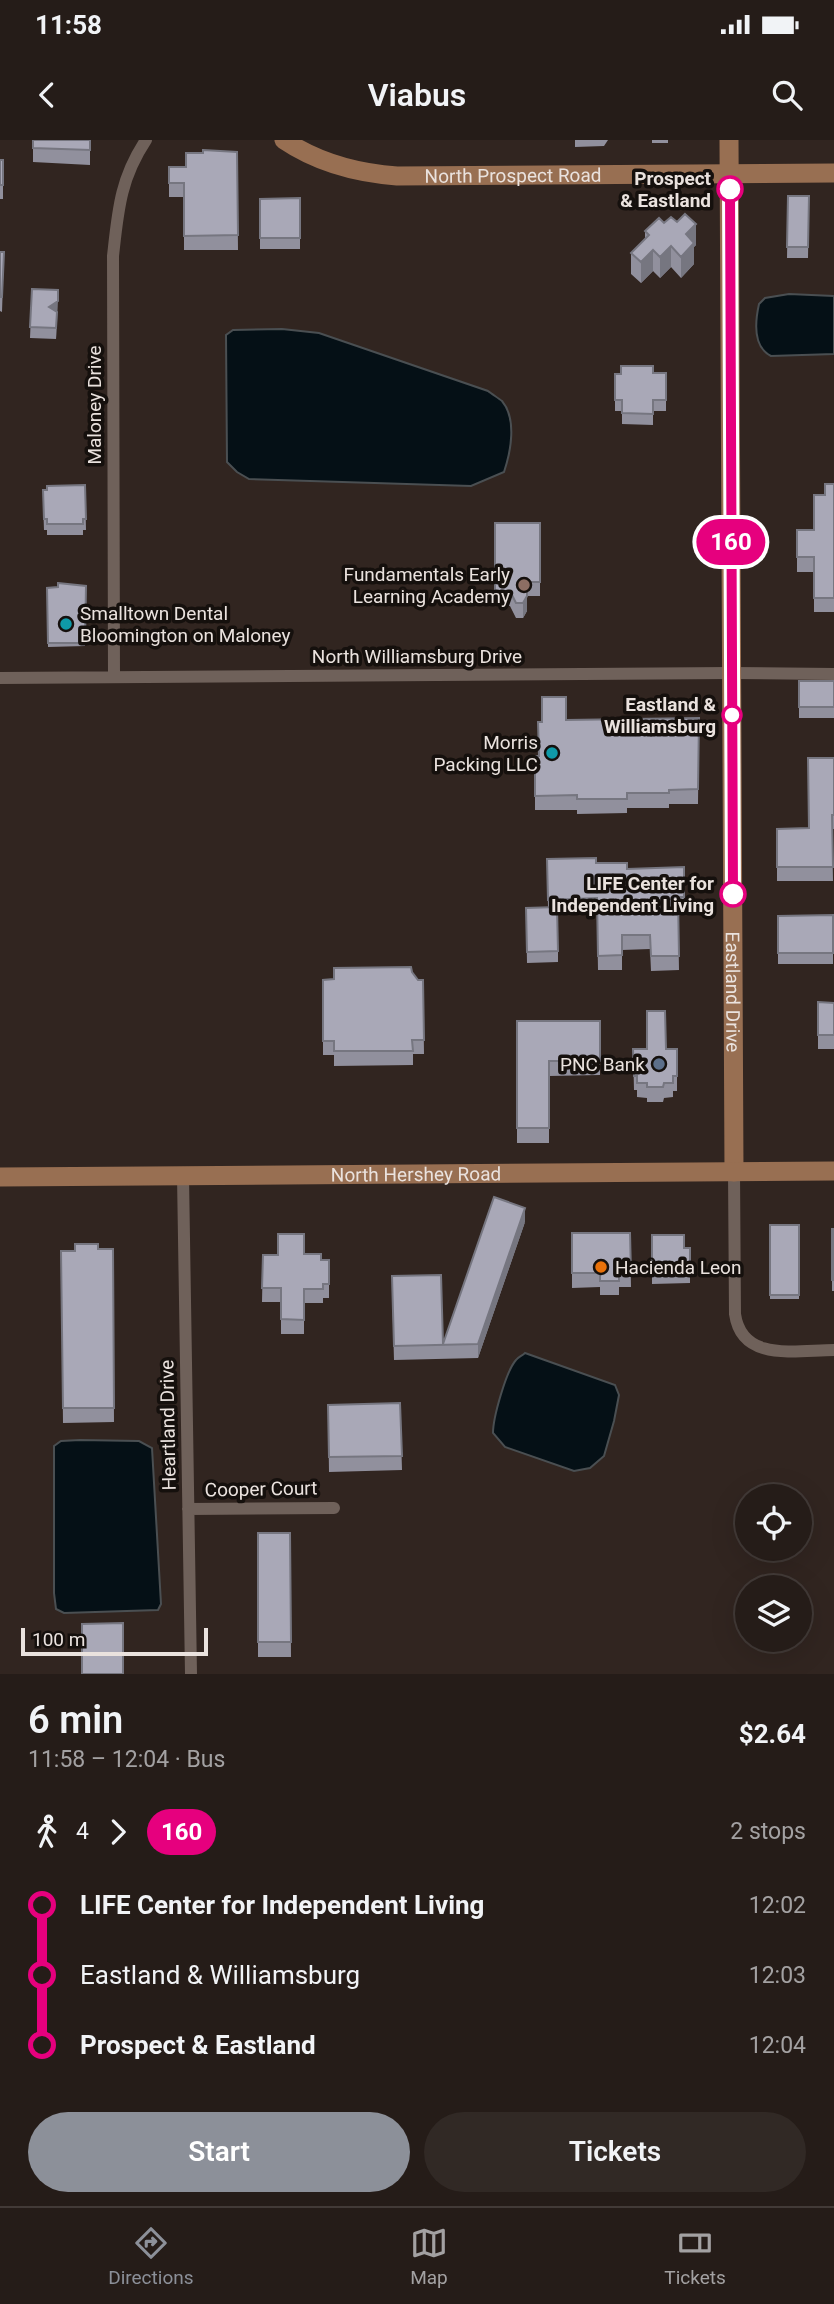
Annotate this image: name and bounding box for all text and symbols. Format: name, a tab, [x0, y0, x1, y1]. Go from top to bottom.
text: 11:58	[35, 10, 102, 40]
icon: back	[28, 76, 66, 114]
text: Viabus	[368, 76, 466, 114]
icon: search	[768, 76, 806, 114]
street label: North Prospect Road	[424, 163, 602, 187]
place label: Prospect & Eastland	[620, 167, 712, 212]
marker: Prospect & Eastland	[717, 176, 743, 202]
street label: Maloney Drive	[83, 345, 106, 465]
line badge: 160	[691, 519, 771, 565]
text: 160	[710, 528, 752, 556]
place label: Fundamentals Early Learning Academy	[344, 563, 510, 608]
marker: Fundamentals Early Learning Academy	[516, 577, 532, 593]
place label: Smalltown Dental Bloomington on Maloney	[80, 602, 291, 647]
marker: Smalltown Dental Bloomington on Maloney	[58, 616, 74, 632]
street label: North Williamsburg Drive	[312, 645, 522, 668]
place label: Eastland & Williamsburg	[604, 693, 716, 738]
marker: Eastland & Williamsburg	[722, 705, 742, 725]
place label: Morris Packing LLC	[433, 731, 538, 776]
marker: Morris Packing LLC	[544, 745, 560, 761]
place label: LIFE Center for Independent Living	[551, 872, 714, 917]
marker: LIFE Center for Independent Living	[720, 881, 746, 907]
street label: Eastland Drive	[721, 932, 745, 1052]
place label: PNC Bank	[560, 1053, 645, 1076]
marker: PNC Bank	[651, 1056, 667, 1072]
street label: North Hershey Road	[331, 1162, 501, 1186]
place label: Hacienda Leon	[615, 1256, 741, 1279]
marker: Hacienda Leon	[593, 1259, 609, 1275]
street label: Heartland Drive	[155, 1359, 181, 1491]
street label: Cooper Court	[204, 1477, 318, 1501]
map controls	[735, 1484, 812, 1652]
button: locate	[735, 1484, 812, 1561]
button: layers	[735, 1575, 812, 1652]
scale bar	[21, 1625, 208, 1657]
text: 100 m	[32, 1628, 85, 1651]
text: 6 min	[28, 1698, 123, 1742]
text: $2.64	[739, 1719, 806, 1749]
text: 11:58 – 12:04 · Bus	[28, 1746, 225, 1773]
icon: walk	[28, 1813, 66, 1851]
icon: forward	[99, 1813, 137, 1851]
text: 4	[76, 1818, 89, 1845]
text: 160	[161, 1818, 202, 1846]
text: 2 stops	[730, 1818, 806, 1845]
text: LIFE Center for Independent Living	[80, 1890, 484, 1920]
text: 12:02	[749, 1892, 806, 1919]
text: Eastland & Williamsburg	[80, 1960, 360, 1990]
text: 12:03	[749, 1962, 806, 1989]
text: Prospect & Eastland	[80, 2030, 316, 2060]
text: 12:04	[749, 2032, 806, 2059]
button: Start	[28, 2112, 410, 2192]
button: Tickets	[424, 2112, 806, 2192]
tab: Directions	[108, 2224, 194, 2289]
tab: Map	[410, 2224, 448, 2289]
tab: Tickets	[664, 2224, 726, 2289]

